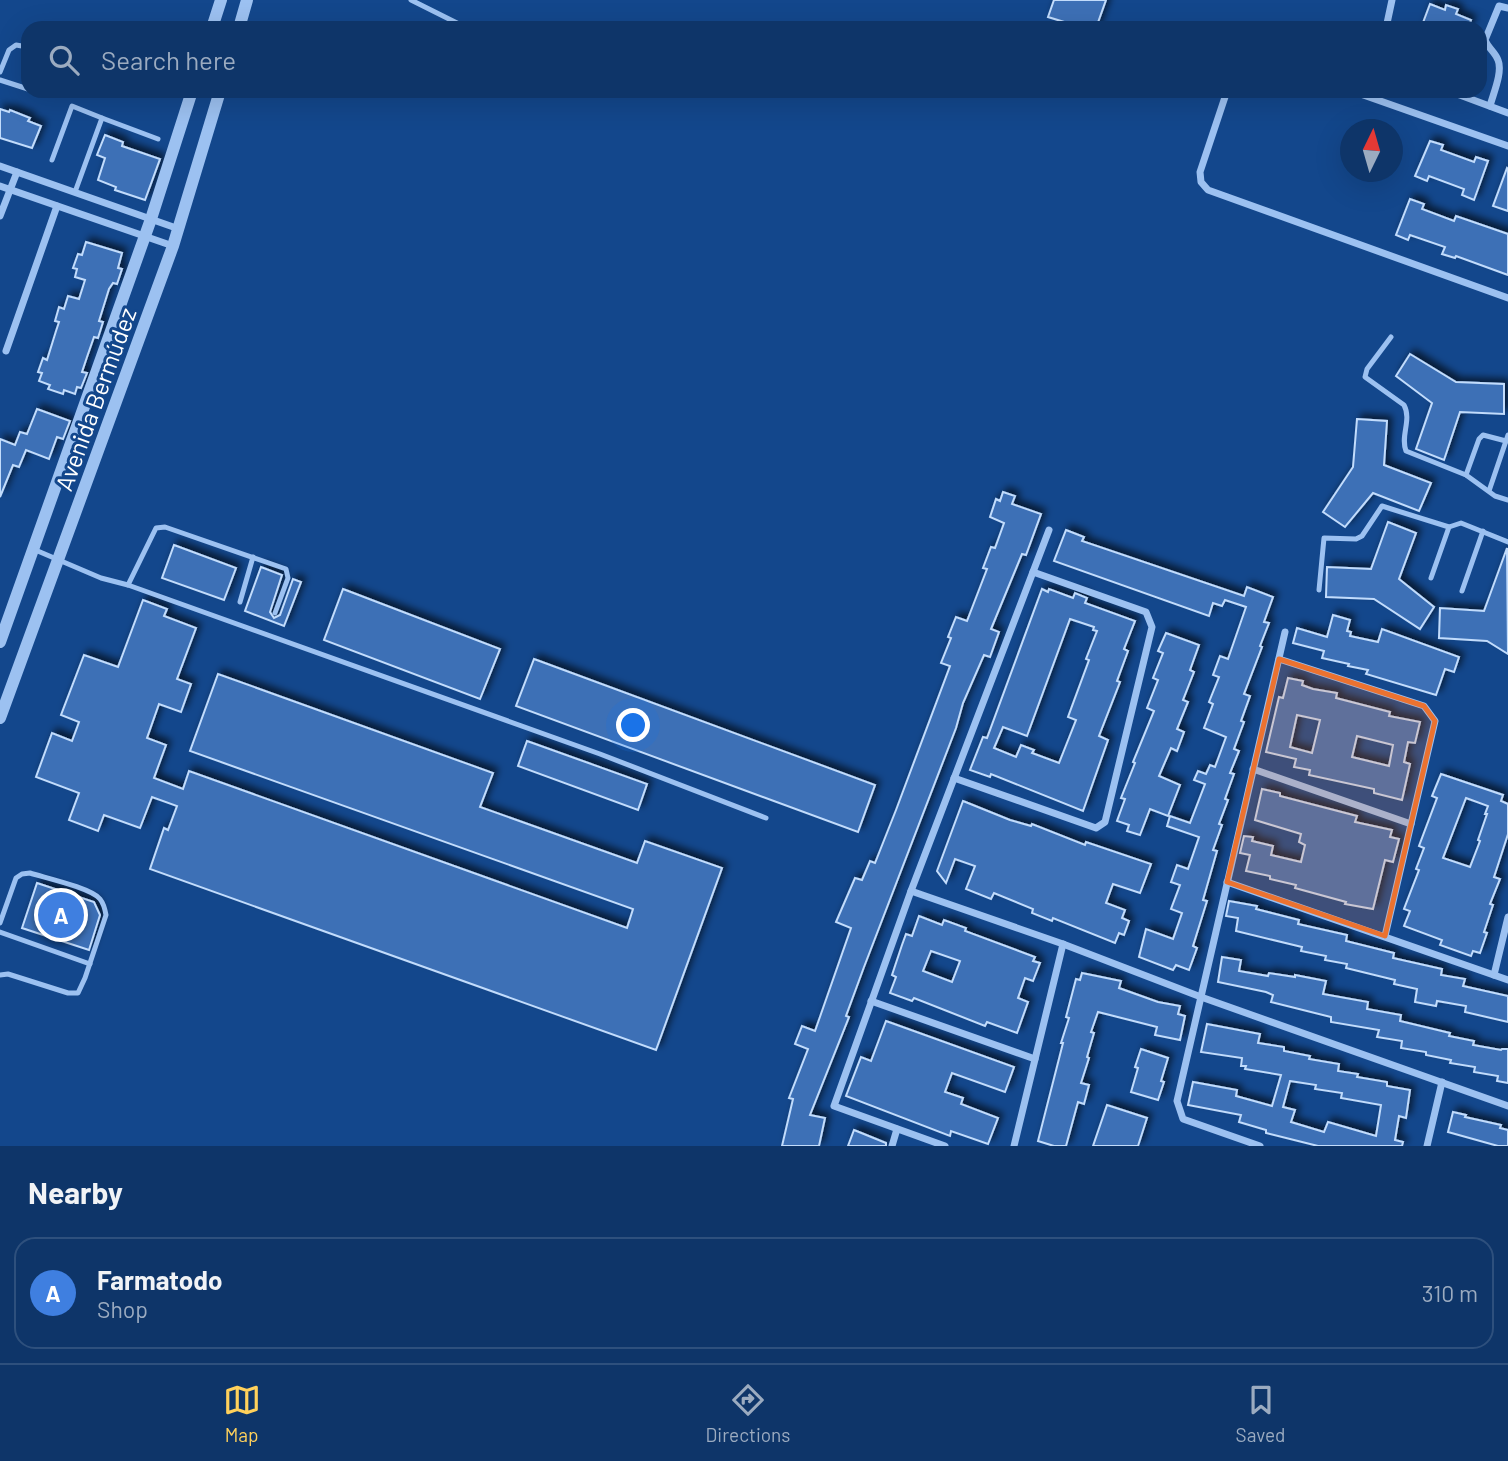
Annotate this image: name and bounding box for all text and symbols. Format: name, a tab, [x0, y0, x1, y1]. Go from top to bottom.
search box	[21, 21, 1487, 98]
icon: search	[45, 41, 83, 79]
text: Search here	[101, 44, 236, 75]
north arrow	[1340, 119, 1403, 182]
street label: Avenida Bermúdez	[48, 303, 142, 495]
your location	[616, 708, 650, 742]
pin: A	[38, 889, 84, 941]
text: Nearby	[28, 1174, 123, 1210]
text: Farmatodo	[97, 1264, 223, 1295]
text: A	[45, 1279, 61, 1307]
text: 310 m	[1422, 1279, 1478, 1307]
text: Shop	[97, 1295, 148, 1323]
tab: Map	[223, 1381, 261, 1446]
tab: Directions	[706, 1381, 791, 1446]
tab: Saved	[1236, 1381, 1285, 1446]

